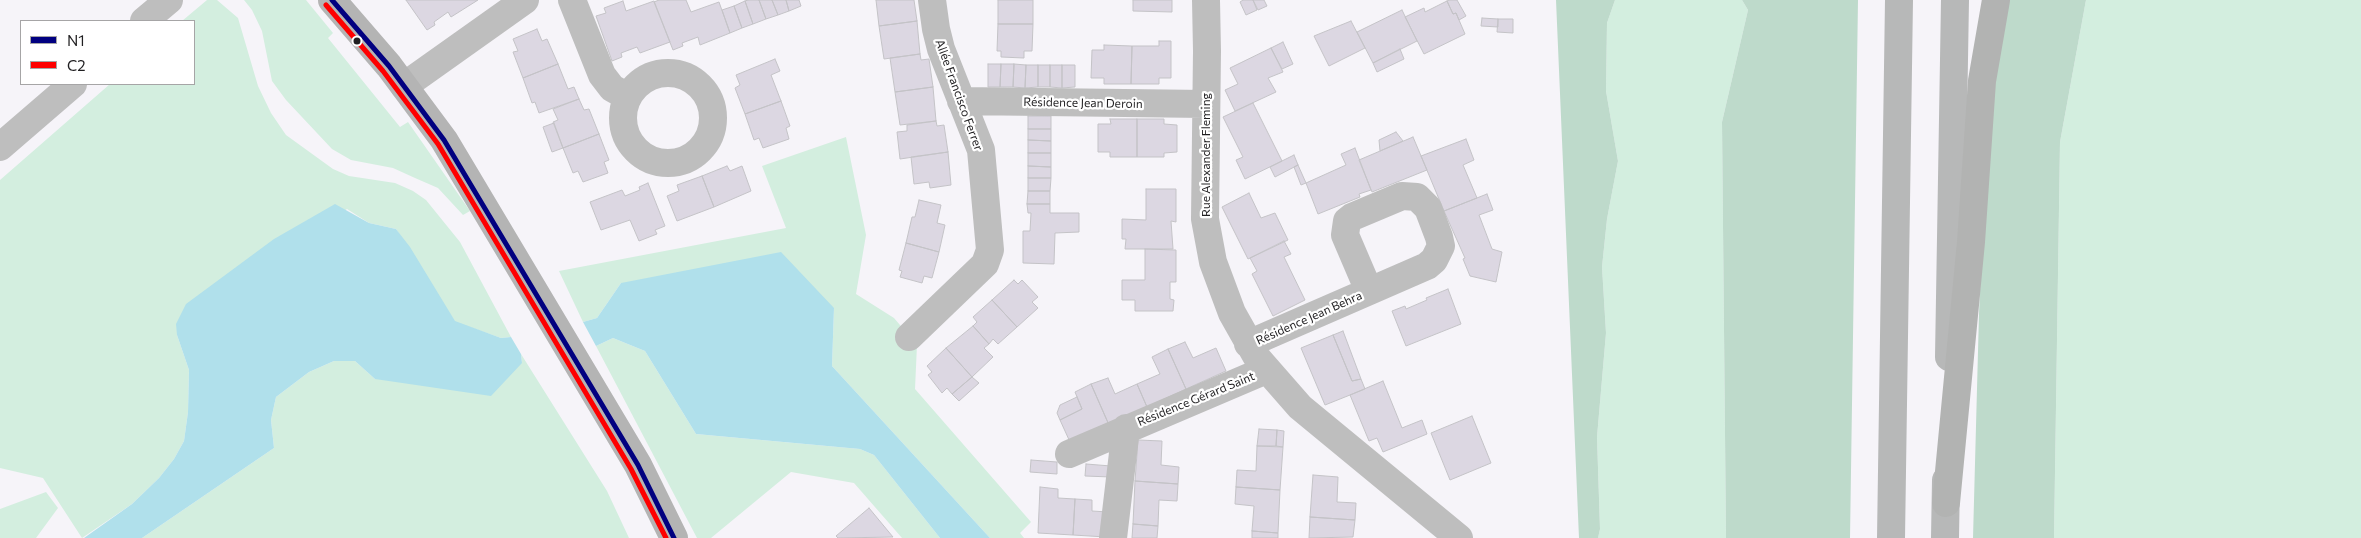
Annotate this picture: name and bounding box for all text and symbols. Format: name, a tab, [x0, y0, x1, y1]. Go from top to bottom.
legend	[20, 20, 195, 85]
text: N1	[67, 31, 85, 49]
unlabelled marker	[352, 36, 362, 46]
street label: Allée Francisco Ferrer	[932, 37, 986, 153]
text: C2	[67, 56, 86, 74]
street label: Rue Alexander Fleming	[1199, 93, 1213, 217]
street label: Résidence Jean Deroin	[1023, 95, 1143, 111]
street label: Résidence Jean Behra	[1254, 288, 1364, 348]
street label: Résidence Gérard Saint	[1135, 369, 1257, 429]

